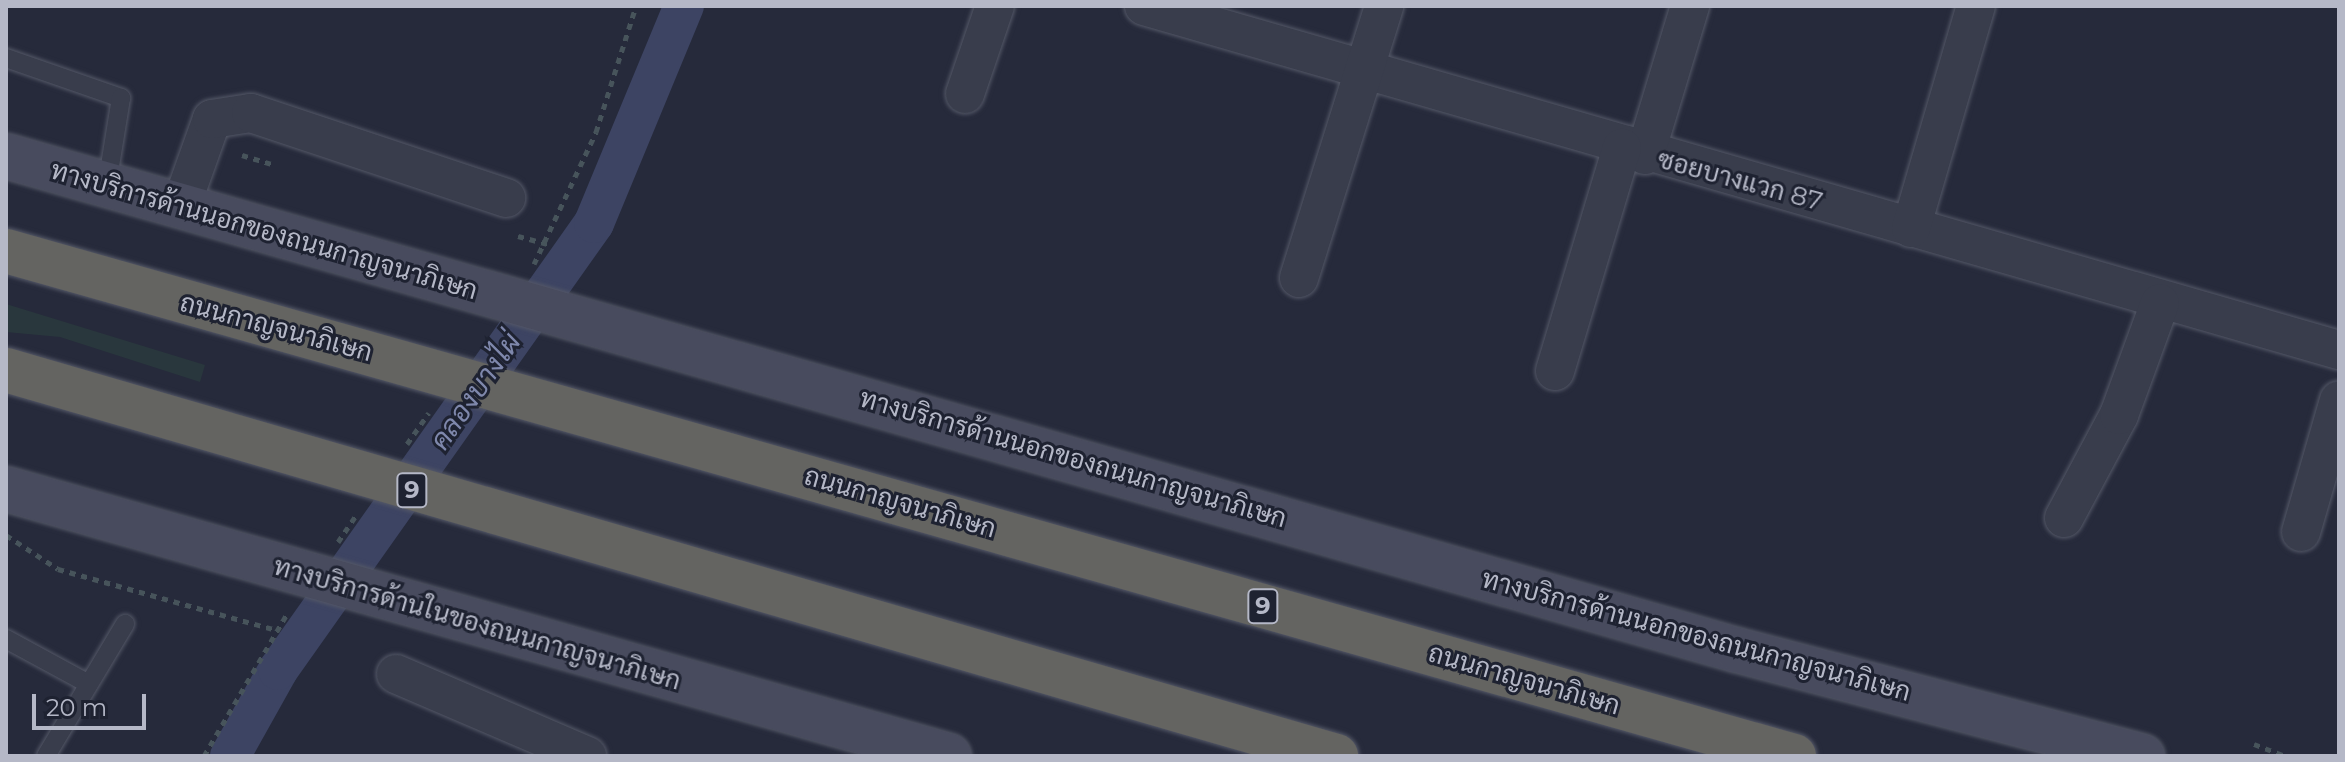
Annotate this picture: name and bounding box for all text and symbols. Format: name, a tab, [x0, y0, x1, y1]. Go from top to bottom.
street label: ซอยบางแวก 87	[1654, 144, 1826, 218]
street label: ทางบริการด้านนอกของถนนกาญจนาภิเษก	[47, 155, 481, 307]
street label: ถนนกาญจนาภิเษก	[176, 287, 376, 369]
water label: คลองบางไผ่	[423, 326, 527, 456]
street label: ทางบริการด้านนอกของถนนกาญจนาภิเษก	[856, 383, 1290, 535]
street label: ถนนกาญจนาภิเษก	[801, 461, 999, 545]
road number: 9	[396, 470, 428, 510]
street label: ทางบริการด้านในของถนนกาญจนาภิเษก	[270, 551, 684, 697]
street label: ทางบริการด้านนอกของถนนกาญจนาภิเษก	[1478, 564, 1914, 708]
road number: 9	[1247, 586, 1279, 626]
street label: ถนนกาญจนาภิเษก	[1425, 638, 1623, 722]
scale bar	[36, 678, 150, 728]
text: 20 m	[46, 693, 107, 722]

